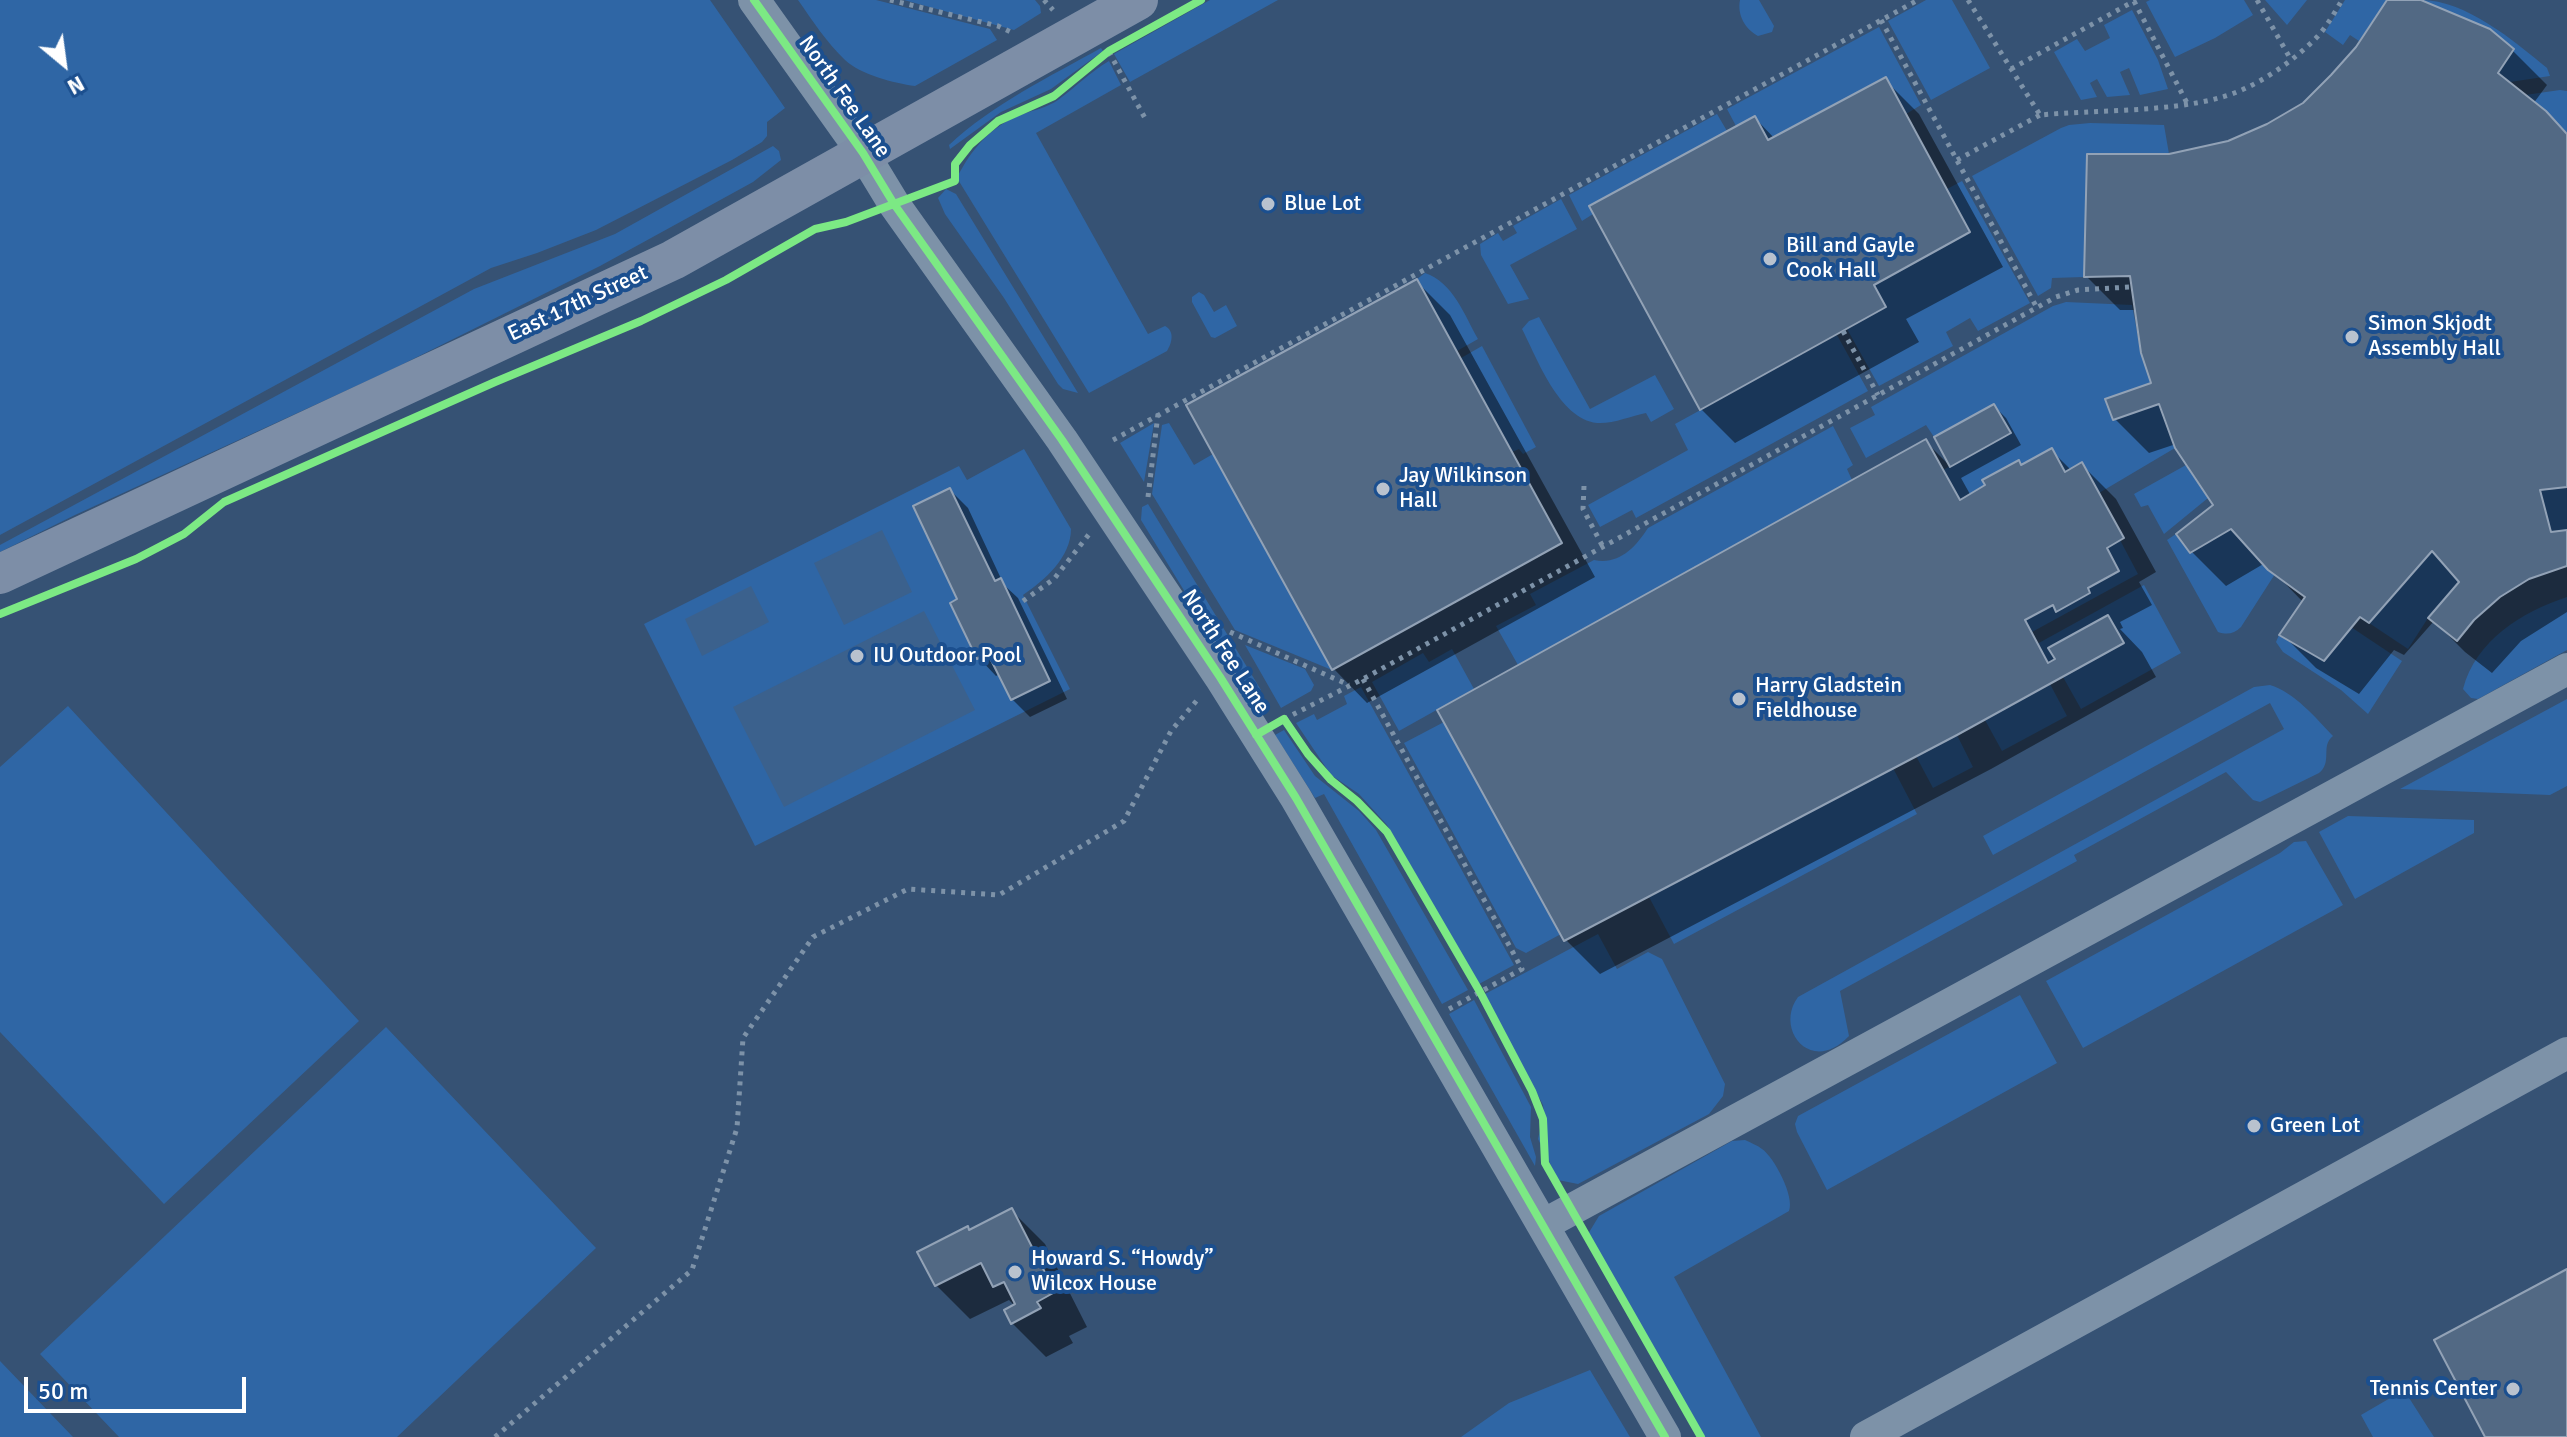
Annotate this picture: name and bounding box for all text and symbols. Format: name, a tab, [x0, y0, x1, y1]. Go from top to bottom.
north arrow	[24, 24, 104, 104]
street label: North Fee Lane	[792, 31, 896, 163]
text: N	[63, 70, 89, 101]
place label: Blue Lot	[1284, 191, 1361, 217]
marker: Blue Lot	[1259, 195, 1277, 213]
place label: Bill and Gayle Cook Hall	[1786, 233, 1915, 284]
marker: Bill and Gayle Cook Hall	[1761, 250, 1779, 268]
street label: East 17th Street	[504, 260, 652, 348]
place label: Simon Skjodt Assembly Hall	[2368, 311, 2501, 362]
marker: Simon Skjodt Assembly Hall	[2343, 328, 2361, 346]
place label: Jay Wilkinson Hall	[1399, 463, 1527, 514]
marker: Jay Wilkinson Hall	[1374, 480, 1392, 498]
street label: North Fee Lane	[1175, 585, 1275, 719]
place label: IU Outdoor Pool	[873, 643, 1022, 669]
marker: IU Outdoor Pool	[848, 647, 866, 665]
place label: Harry Gladstein Fieldhouse	[1755, 673, 1902, 724]
marker: Harry Gladstein Fieldhouse	[1730, 690, 1748, 708]
place label: Green Lot	[2270, 1113, 2361, 1139]
marker: Green Lot	[2245, 1117, 2263, 1135]
place label: Howard S. “Howdy” Wilcox House	[1031, 1246, 1214, 1298]
marker: Howard S. “Howdy” Wilcox House	[1006, 1263, 1024, 1281]
scale bar	[28, 1361, 250, 1411]
text: 50 m	[38, 1376, 88, 1406]
place label: Tennis Center	[2370, 1376, 2497, 1402]
marker: Tennis Center	[2504, 1380, 2522, 1398]

